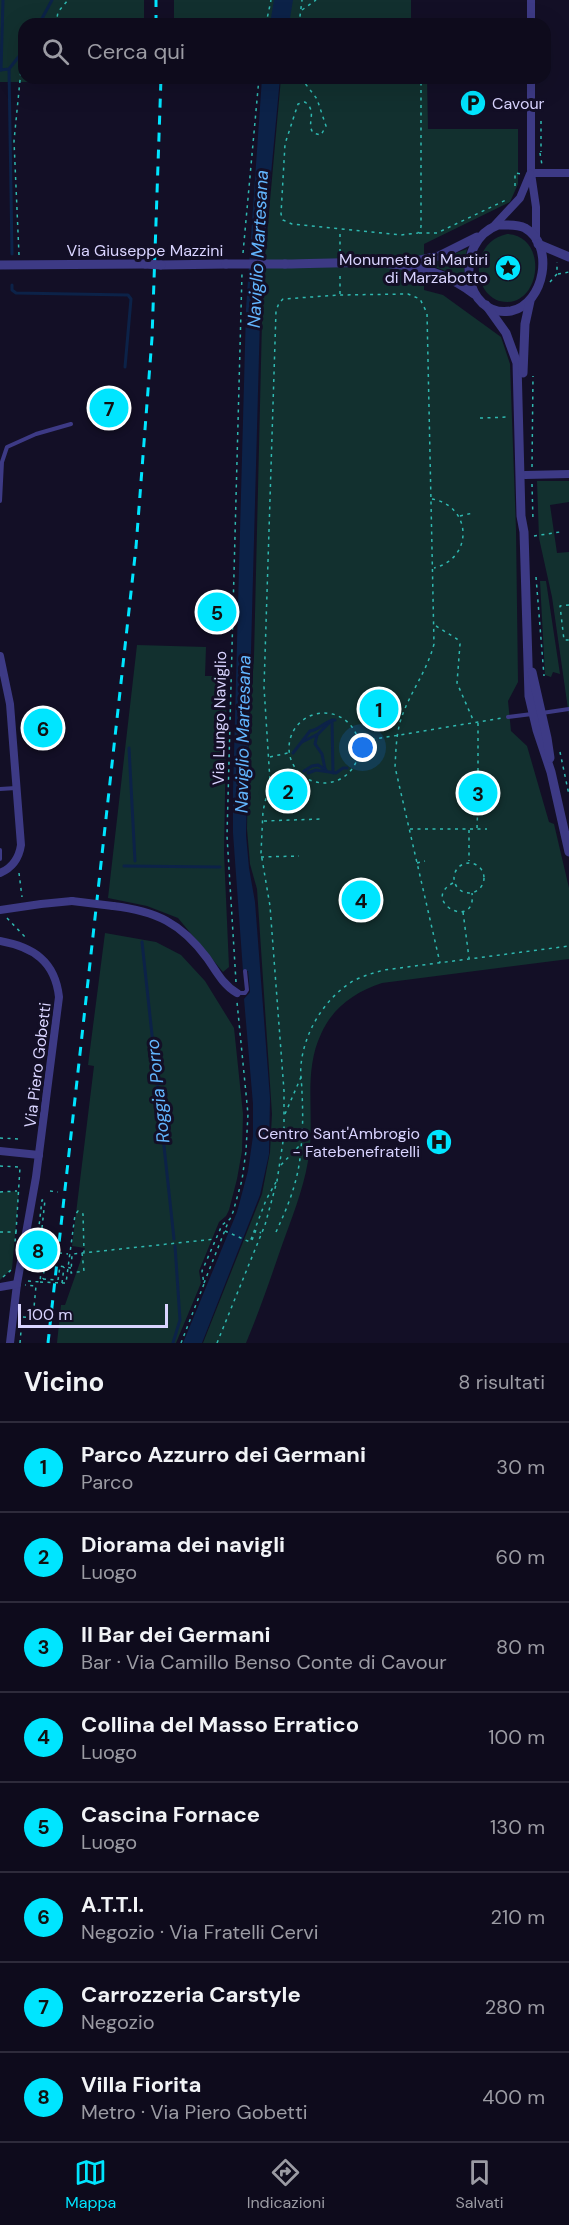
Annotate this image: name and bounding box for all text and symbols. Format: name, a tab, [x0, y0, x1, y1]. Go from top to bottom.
search box	[18, 18, 551, 84]
icon: search	[39, 35, 72, 68]
text: Cerca qui	[87, 37, 185, 66]
parking icon: Cavour	[458, 88, 488, 118]
place label: Cavour	[492, 93, 545, 114]
water label: Naviglio Martesana	[242, 169, 274, 329]
street label: Via Giuseppe Mazzini	[67, 240, 223, 261]
place label: Monumeto ai Martiri di Marzabotto	[339, 249, 488, 288]
place icon: Monumeto ai Martiri di Marzabotto	[493, 253, 523, 283]
pin: 7	[90, 386, 128, 430]
pin: 5	[198, 590, 236, 634]
street label: Via Lungo Naviglio	[208, 651, 231, 785]
water label: Naviglio Martesana	[230, 655, 256, 813]
pin: 1	[360, 686, 398, 732]
pin: 6	[24, 706, 63, 750]
your location	[348, 733, 377, 762]
pin: 2	[268, 768, 308, 814]
pin: 3	[458, 770, 498, 816]
pin: 4	[342, 878, 380, 922]
street label: Via Piero Gobetti	[19, 1001, 56, 1129]
water label: Roggia Porro	[141, 1038, 175, 1144]
place label: Centro Sant'Ambrogio - Fatebenefratelli	[258, 1123, 420, 1162]
hospital icon: Centro Sant'Ambrogio - Fatebenefratelli	[424, 1127, 454, 1157]
pin: 8	[18, 1228, 57, 1272]
scale bar	[18, 1301, 168, 1328]
text: 100 m	[27, 1304, 72, 1325]
text: Vicino	[24, 1365, 104, 1399]
text: 8 risultati	[458, 1369, 545, 1395]
text: Parco Azzurro dei Germani	[81, 1440, 366, 1469]
text: 1	[40, 1454, 47, 1480]
text: 30 m	[496, 1454, 545, 1480]
text: Parco	[81, 1469, 133, 1495]
text: Diorama dei navigli	[81, 1530, 285, 1559]
text: 2	[38, 1544, 49, 1570]
text: 60 m	[496, 1544, 545, 1570]
text: Luogo	[81, 1559, 137, 1585]
text: Il Bar dei Germani	[81, 1620, 271, 1649]
text: 3	[37, 1634, 50, 1660]
text: 80 m	[496, 1634, 545, 1660]
text: Bar · Via Camillo Benso Conte di Cavour	[81, 1649, 447, 1675]
text: Collina del Masso Erratico	[81, 1710, 359, 1739]
text: 4	[37, 1724, 50, 1750]
text: 100 m	[488, 1724, 545, 1750]
text: Luogo	[81, 1739, 137, 1765]
text: Cascina Fornace	[81, 1800, 260, 1829]
text: 5	[37, 1814, 50, 1840]
text: 130 m	[490, 1814, 545, 1840]
text: Luogo	[81, 1829, 137, 1855]
text: A.T.T.I.	[81, 1890, 144, 1919]
text: 6	[37, 1904, 50, 1930]
text: 210 m	[490, 1904, 545, 1930]
text: Negozio · Via Fratelli Cervi	[81, 1919, 319, 1945]
text: Carrozzeria Carstyle	[81, 1980, 301, 2009]
text: 7	[38, 1994, 49, 2020]
text: 280 m	[485, 1994, 545, 2020]
text: Negozio	[81, 2009, 155, 2035]
text: Villa Fiorita	[81, 2070, 202, 2099]
text: 8	[37, 2084, 50, 2110]
text: 400 m	[482, 2084, 545, 2110]
text: Metro · Via Piero Gobetti	[81, 2099, 308, 2125]
tab: Mappa	[65, 2156, 116, 2213]
tab: Indicazioni	[247, 2156, 325, 2213]
tab: Salvati	[456, 2156, 504, 2213]

